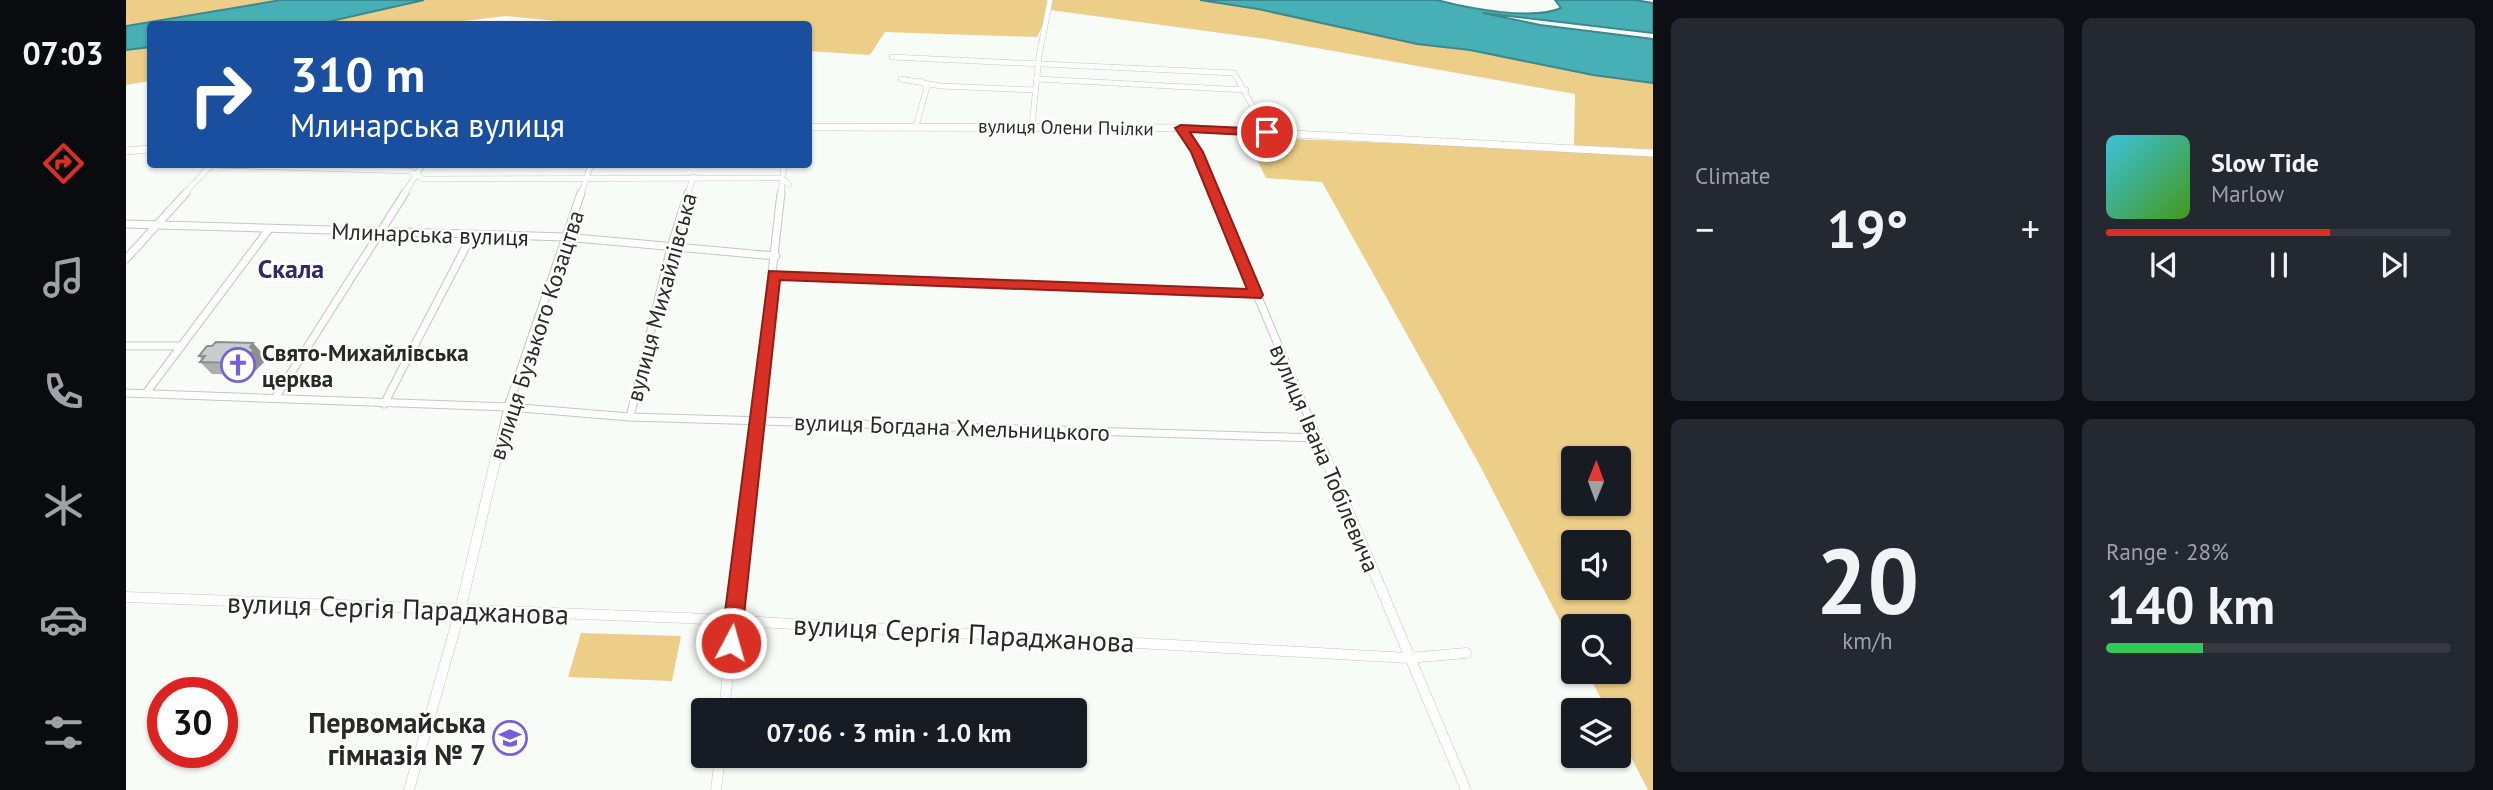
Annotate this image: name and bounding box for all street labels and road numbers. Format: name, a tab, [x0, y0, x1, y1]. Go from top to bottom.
street label: вулиця Олени Пчілки	[978, 113, 1154, 141]
street label: вулиця Михайлівська	[619, 189, 703, 405]
street label: вулиця Бузького Козацтва	[482, 207, 590, 463]
street label: Млинарська вулиця	[331, 216, 529, 252]
street label: вулиця Івана Тобілевича	[1264, 340, 1386, 576]
street label: вулиця Богдана Хмельницького	[794, 407, 1110, 447]
street label: вулиця Сергія Параджанова	[226, 584, 570, 632]
street label: вулиця Сергія Параджанова	[792, 606, 1136, 660]

